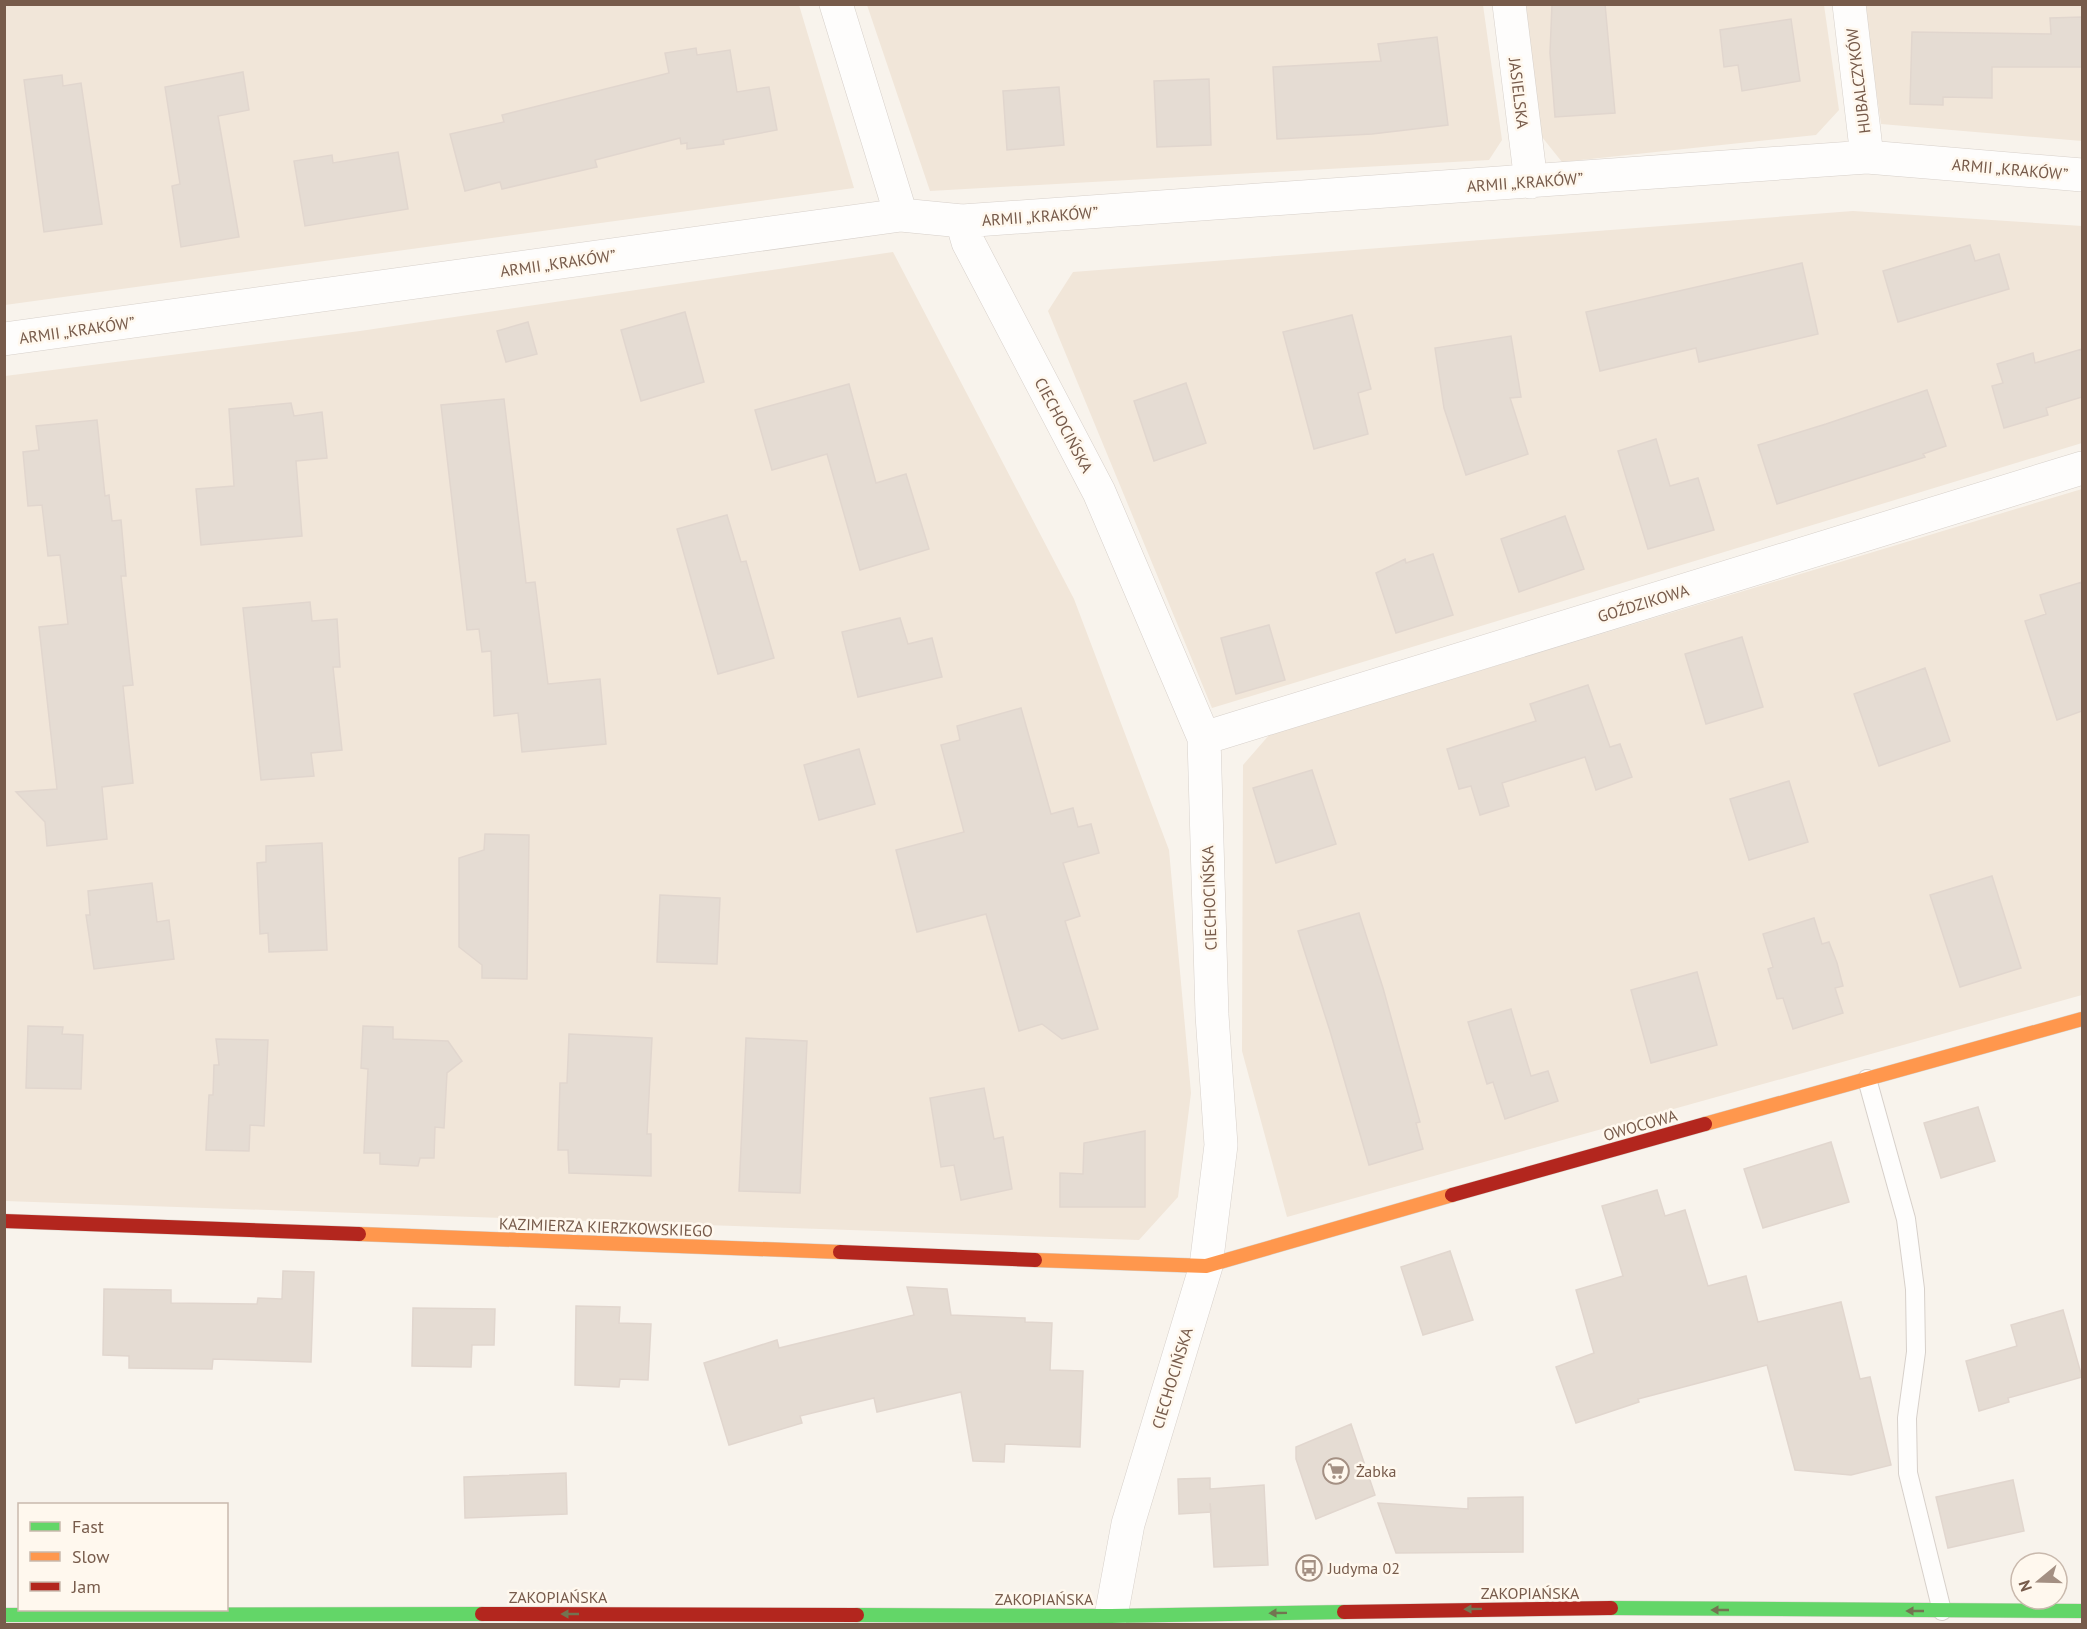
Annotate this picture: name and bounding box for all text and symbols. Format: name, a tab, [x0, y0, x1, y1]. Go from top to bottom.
street label: HUBALCZYKÓW	[1842, 26, 1874, 135]
street label: JASIELSKA	[1505, 55, 1533, 130]
street label: ARMII „KRAKÓW”	[1951, 154, 2069, 184]
street label: ARMII „KRAKÓW”	[1466, 168, 1584, 196]
street label: ARMII „KRAKÓW”	[981, 202, 1099, 230]
street label: ARMII „KRAKÓW”	[499, 245, 617, 281]
street label: ARMII „KRAKÓW”	[18, 312, 136, 348]
street label: CIECHOCIŃSKA	[1031, 374, 1098, 477]
street label: GOŹDZIKOWA	[1595, 579, 1692, 626]
street label: CIECHOCIŃSKA	[1197, 845, 1221, 951]
street label: OWOCOWA	[1601, 1105, 1680, 1145]
street label: KAZIMIERZA KIERZKOWSKIEGO	[499, 1213, 713, 1241]
street label: CIECHOCIŃSKA	[1147, 1324, 1197, 1431]
supermarket icon: Żabka	[1321, 1456, 1351, 1486]
place label: Żabka	[1356, 1461, 1397, 1481]
legend	[18, 1503, 228, 1611]
text: Fast	[72, 1515, 104, 1538]
text: Slow	[72, 1545, 110, 1568]
north arrow	[2009, 1551, 2069, 1611]
bus stop icon: Judyma 02	[1294, 1553, 1324, 1583]
place label: Judyma 02	[1327, 1558, 1400, 1578]
text: Jam	[71, 1575, 101, 1598]
text: N	[2014, 1578, 2036, 1594]
street label: ZAKOPIAŃSKA	[1481, 1583, 1580, 1603]
street label: ZAKOPIAŃSKA	[509, 1587, 608, 1607]
street label: ZAKOPIAŃSKA	[995, 1589, 1094, 1609]
one-way arrow	[1464, 1604, 1483, 1614]
one-way arrow	[1710, 1605, 1729, 1615]
one-way arrow	[1905, 1606, 1924, 1616]
one-way arrow	[1269, 1608, 1288, 1618]
one-way arrow	[560, 1609, 579, 1619]

